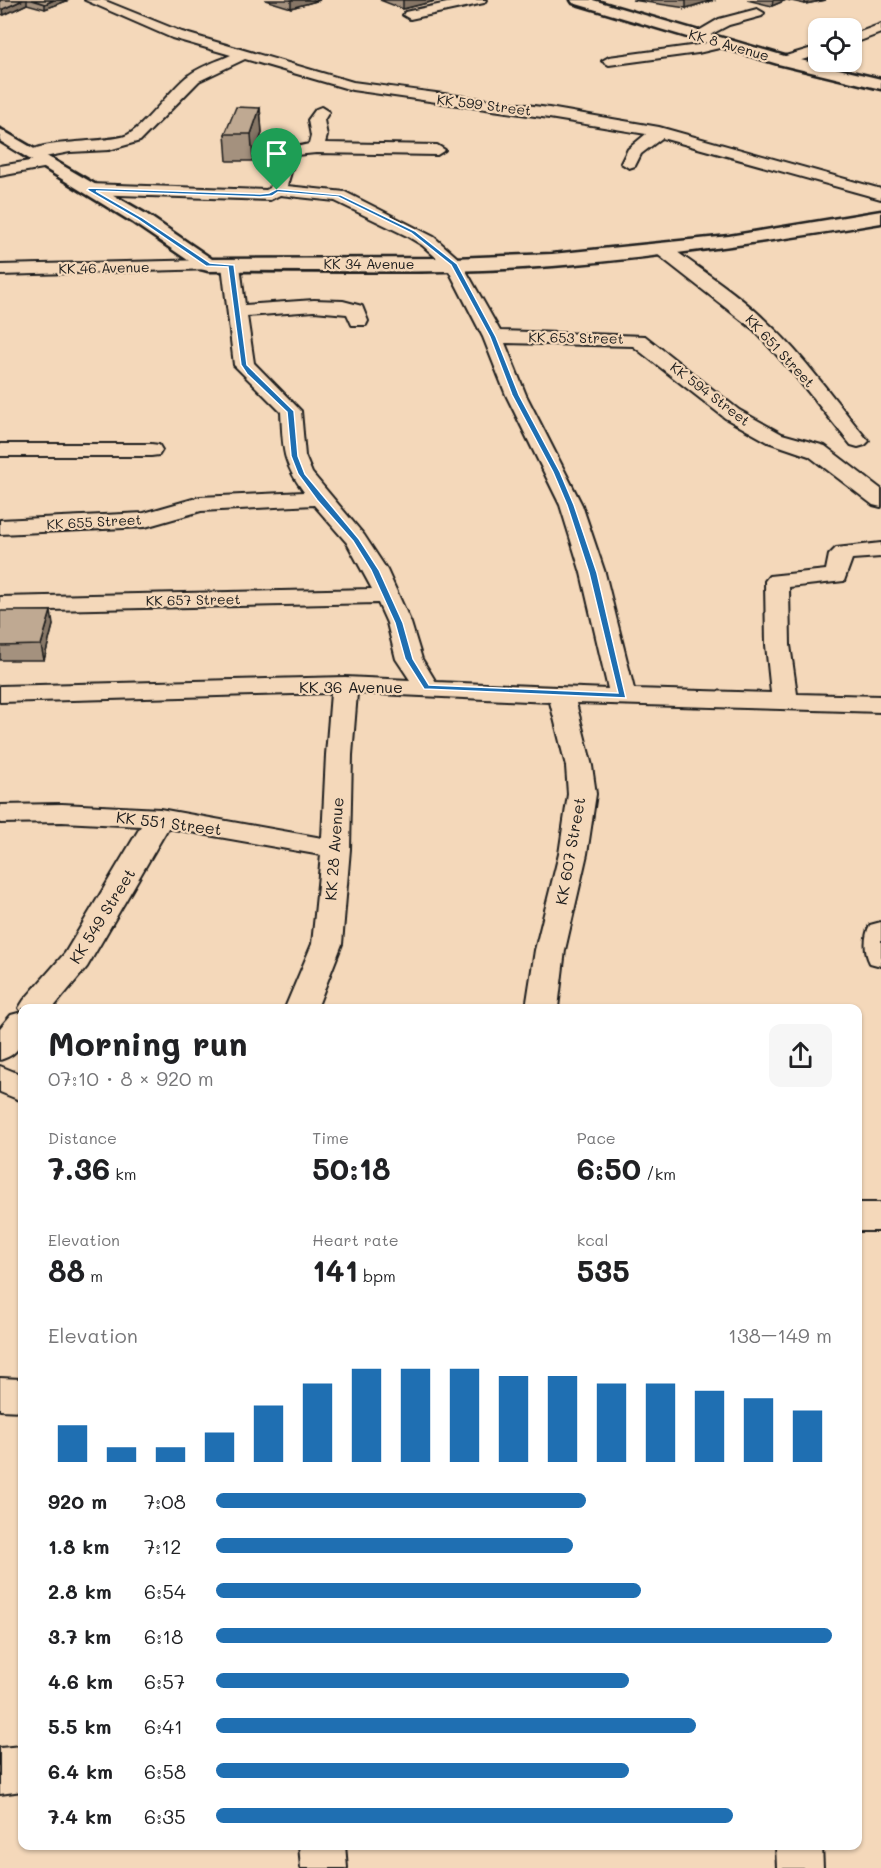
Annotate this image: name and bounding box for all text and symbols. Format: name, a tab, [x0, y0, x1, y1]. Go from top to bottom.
map controls	[808, 18, 862, 72]
button: locate	[808, 18, 862, 72]
street label: KK 8 Avenue	[687, 24, 772, 65]
street label: KK 599 Street	[436, 89, 532, 120]
pin	[251, 128, 302, 190]
icon: arrive	[260, 137, 293, 170]
street label: KK 34 Avenue	[324, 254, 414, 273]
street label: KK 46 Avenue	[58, 257, 150, 278]
street label: KK 651 Street	[742, 310, 819, 391]
street label: KK 653 Street	[528, 327, 624, 348]
street label: KK 594 Street	[667, 357, 754, 430]
street label: KK 655 Street	[46, 510, 142, 533]
street label: KK 657 Street	[145, 589, 241, 610]
street label: KK 36 Avenue	[299, 676, 403, 697]
street label: KK 607 Street	[550, 795, 589, 906]
street label: KK 28 Avenue	[319, 797, 348, 901]
street label: KK 551 Street	[115, 806, 223, 839]
street label: KK 549 Street	[64, 864, 139, 967]
text: Morning run	[48, 1021, 248, 1064]
button: share	[769, 1024, 832, 1087]
text: 07:10 · 8 × 920 m	[48, 1065, 214, 1091]
text: Distance	[48, 1127, 117, 1148]
text: Time	[312, 1127, 349, 1148]
text: Pace	[577, 1127, 616, 1148]
text: 7.36	[48, 1148, 110, 1188]
text: 50:18	[312, 1148, 391, 1188]
text: 6:50	[577, 1148, 641, 1188]
text: km	[110, 1163, 136, 1184]
text: /km	[641, 1163, 676, 1184]
text: Elevation	[48, 1229, 120, 1250]
text: Heart rate	[312, 1229, 399, 1250]
text: kcal	[577, 1229, 609, 1250]
text: 88	[48, 1250, 85, 1290]
text: 141	[312, 1250, 358, 1290]
text: 535	[577, 1250, 630, 1290]
text: m	[85, 1265, 103, 1286]
text: bpm	[358, 1265, 396, 1286]
text: Elevation	[48, 1322, 138, 1348]
text: 138–149 m	[728, 1322, 832, 1348]
text: 920 m	[48, 1488, 107, 1514]
text: 7:08	[144, 1488, 186, 1514]
text: 1.8 km	[48, 1533, 109, 1559]
text: 7:12	[144, 1533, 181, 1559]
text: 2.8 km	[48, 1578, 112, 1604]
text: 6:54	[144, 1578, 186, 1604]
text: 3.7 km	[48, 1623, 111, 1649]
text: 6:18	[144, 1623, 183, 1649]
text: 4.6 km	[48, 1668, 113, 1694]
text: 6:57	[144, 1668, 185, 1694]
text: 5.5 km	[48, 1713, 111, 1739]
text: 6:41	[144, 1713, 183, 1739]
text: 6.4 km	[48, 1758, 113, 1784]
text: 6:58	[144, 1758, 186, 1784]
text: 7.4 km	[48, 1803, 112, 1829]
text: 6:35	[144, 1803, 186, 1829]

